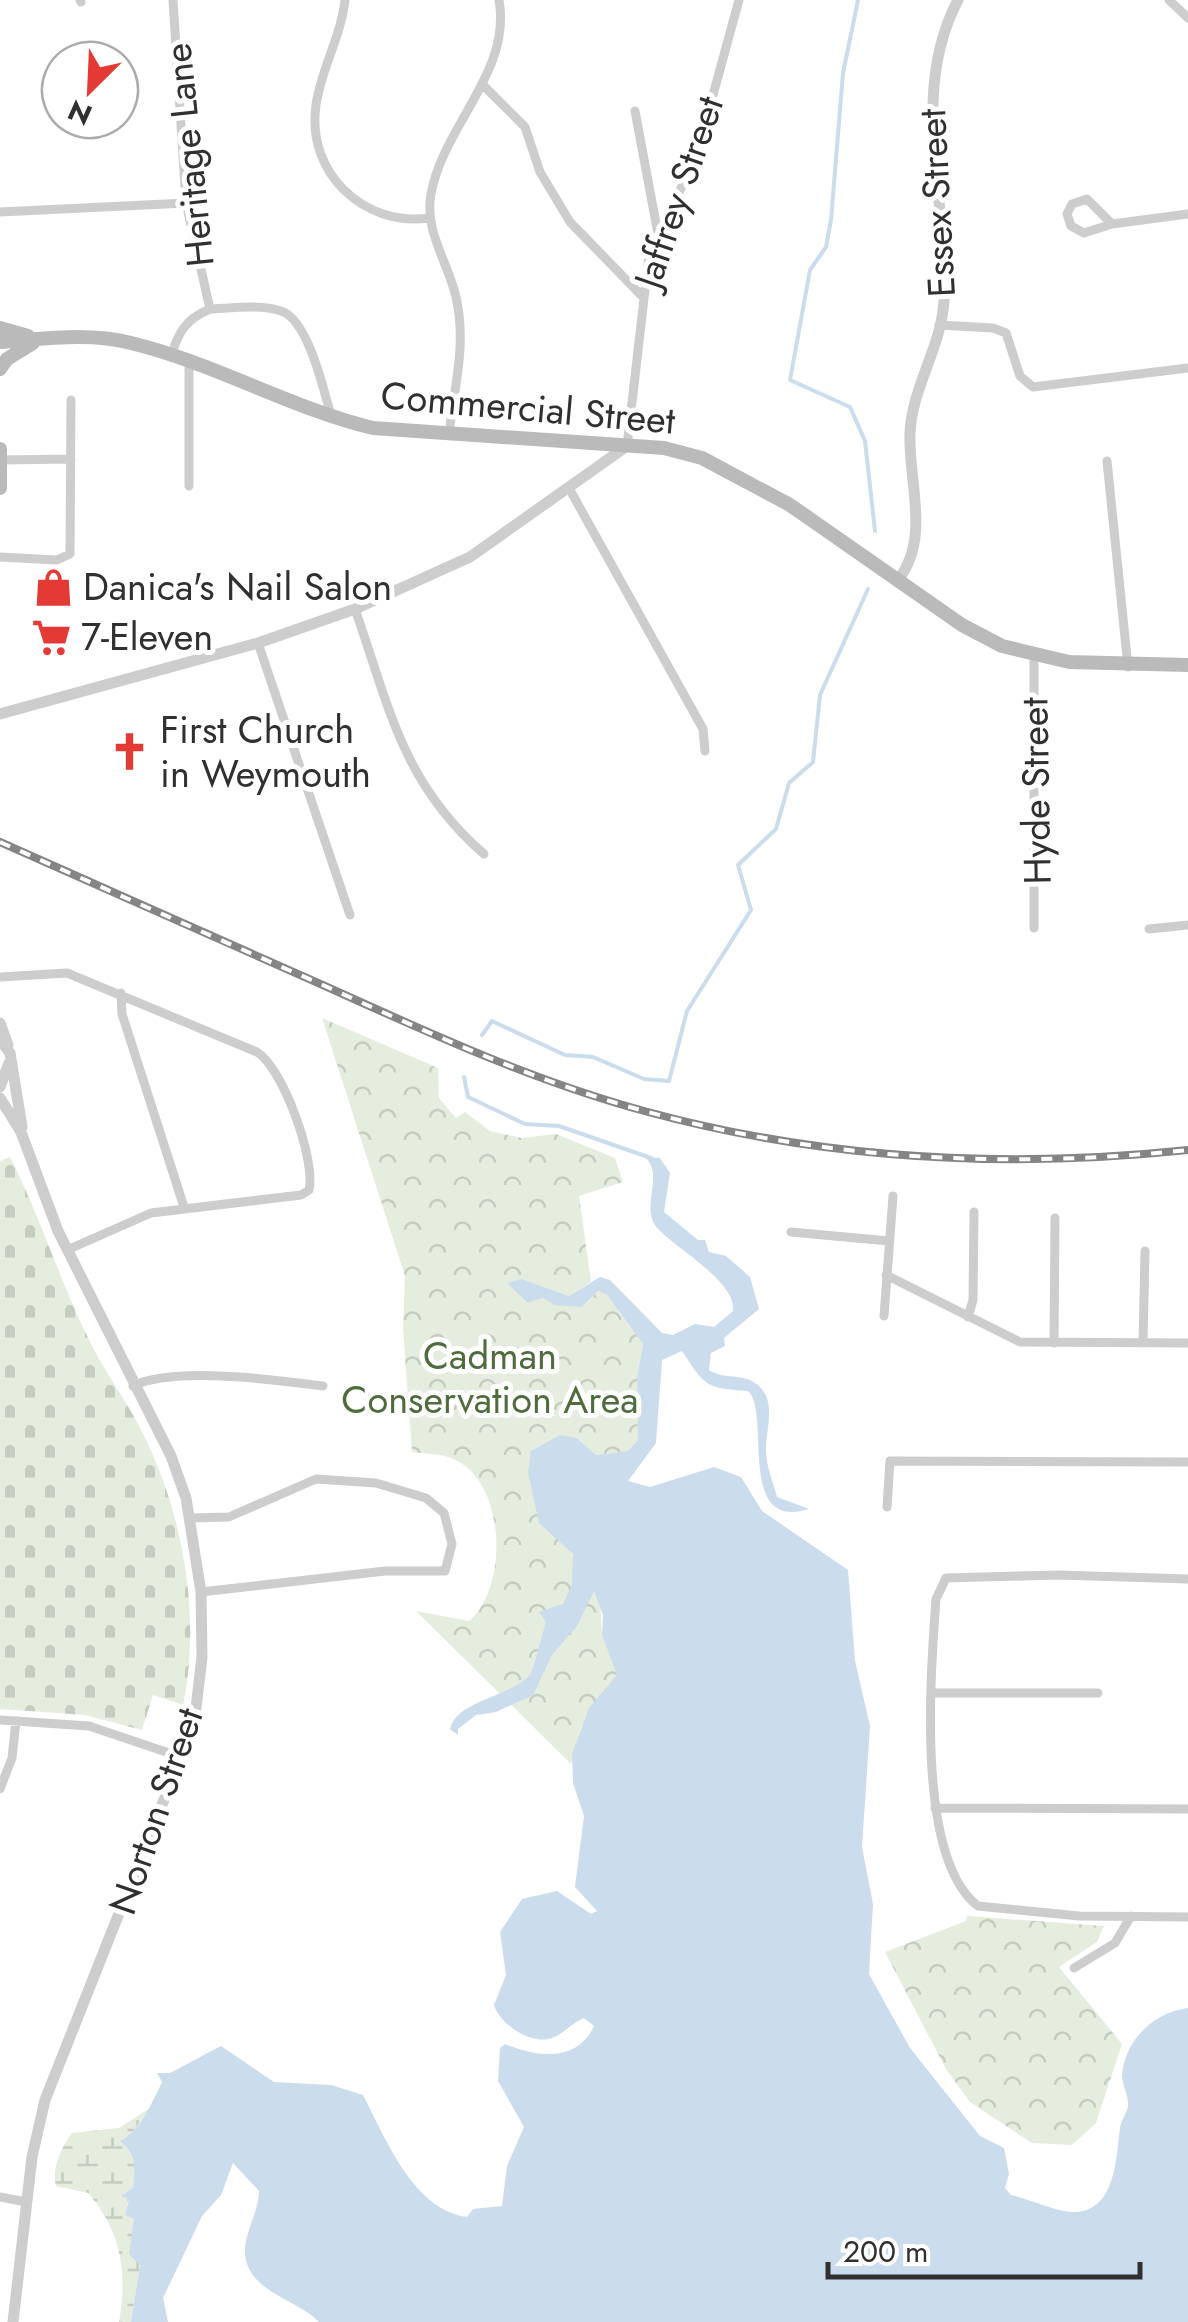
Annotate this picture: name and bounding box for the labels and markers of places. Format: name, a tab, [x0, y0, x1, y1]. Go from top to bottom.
place label: Danica's Nail Salon	[83, 559, 392, 614]
shop icon: Danica's Nail Salon	[32, 566, 74, 608]
place label: 7-Eleven	[81, 609, 213, 664]
supermarket icon: 7-Eleven	[30, 616, 72, 658]
place label: First Church in Weymouth	[160, 702, 371, 801]
church icon: First Church in Weymouth	[109, 731, 151, 773]

